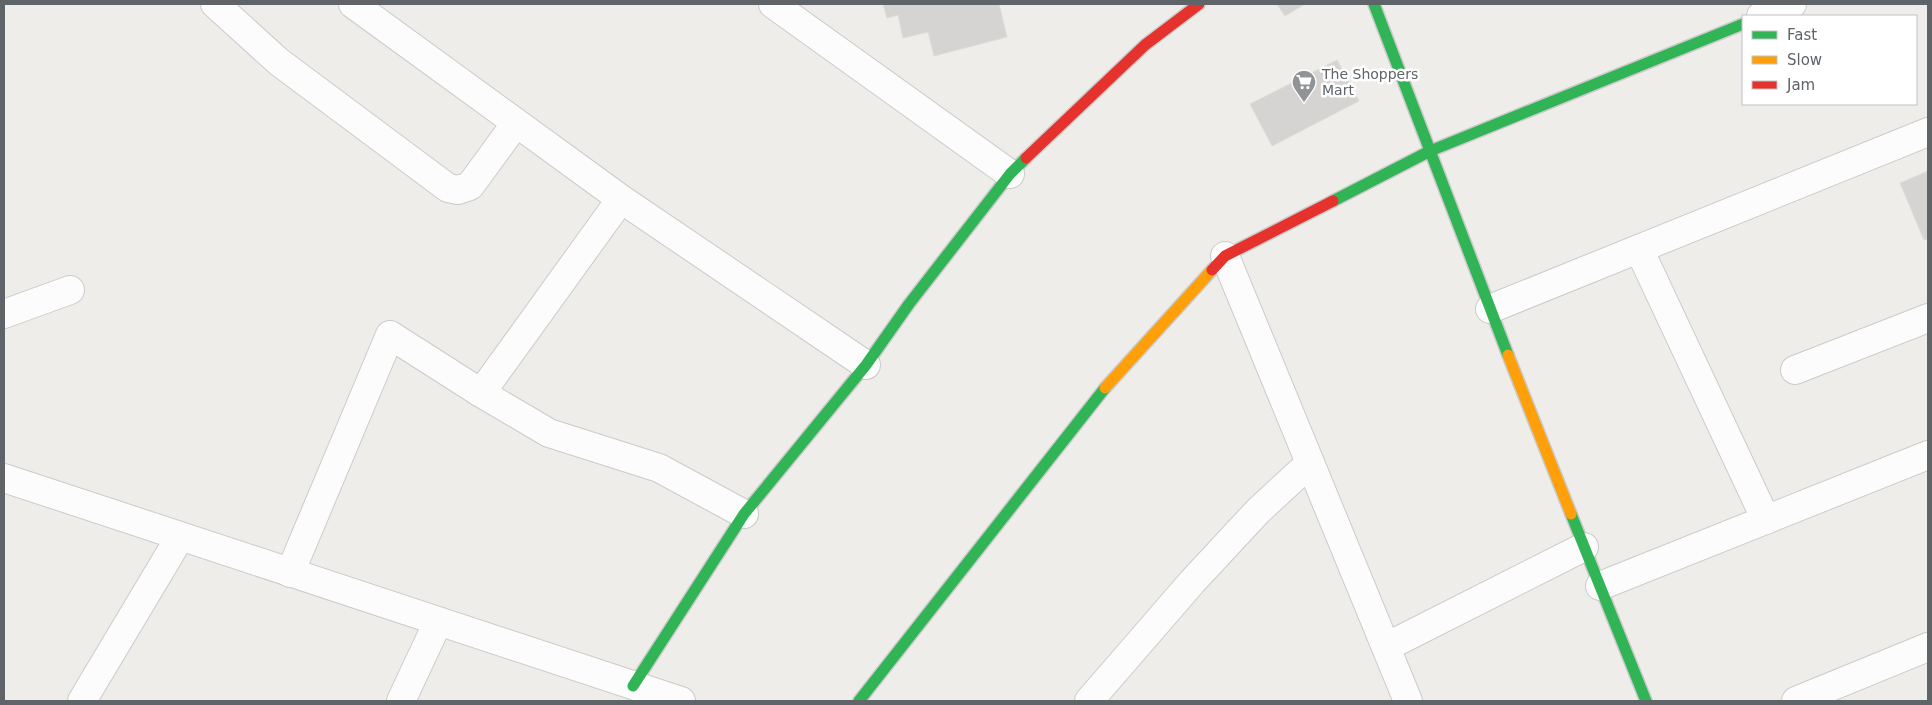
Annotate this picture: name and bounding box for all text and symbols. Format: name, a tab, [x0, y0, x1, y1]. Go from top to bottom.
legend	[1742, 15, 1917, 105]
text: Fast	[1787, 26, 1817, 44]
text: Slow	[1787, 51, 1822, 69]
place label: The Shoppers Mart	[1321, 66, 1418, 98]
supermarket icon: The Shoppers Mart	[1291, 69, 1317, 103]
text: Jam	[1786, 76, 1815, 94]

